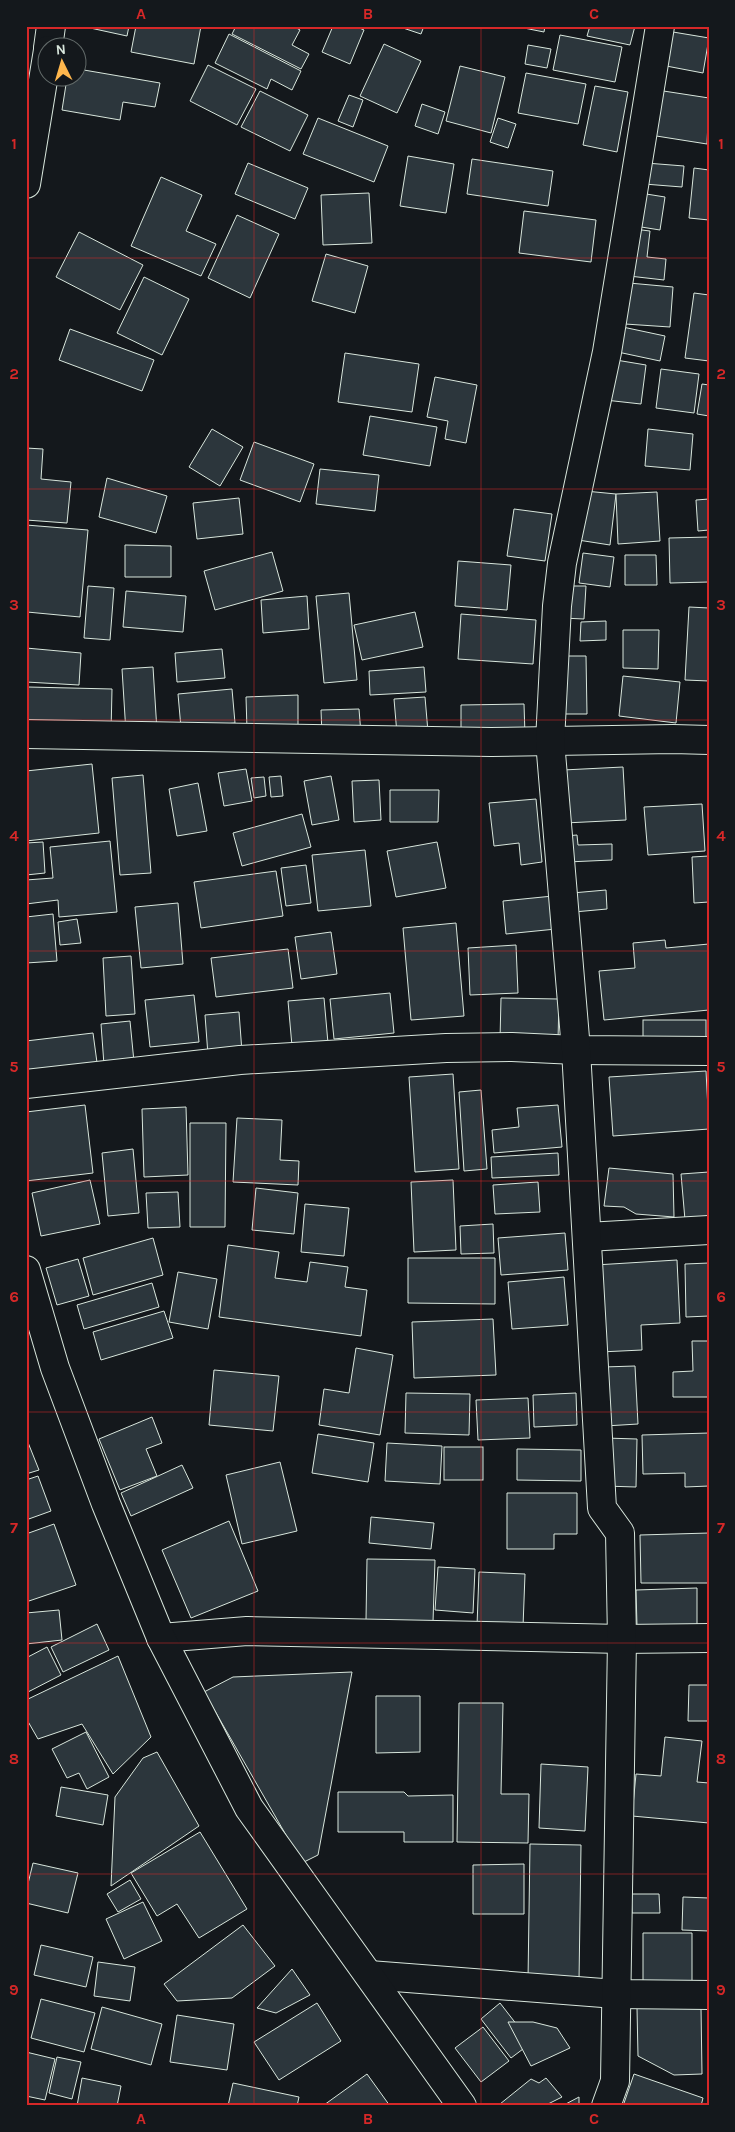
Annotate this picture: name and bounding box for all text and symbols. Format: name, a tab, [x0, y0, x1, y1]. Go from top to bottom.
text: A	[136, 4, 146, 23]
text: B	[363, 4, 373, 23]
text: C	[589, 4, 599, 23]
north arrow	[38, 38, 88, 88]
text: N	[55, 41, 67, 58]
text: 1	[11, 134, 17, 153]
text: 1	[718, 134, 724, 153]
text: 2	[9, 364, 19, 383]
text: 2	[716, 364, 726, 383]
text: 3	[9, 595, 19, 614]
text: 3	[716, 595, 726, 614]
text: 4	[9, 826, 19, 845]
text: 4	[716, 826, 726, 845]
text: 5	[9, 1057, 19, 1076]
text: 5	[716, 1057, 726, 1076]
text: 6	[9, 1287, 19, 1306]
text: 6	[716, 1287, 726, 1306]
text: 7	[10, 1518, 18, 1537]
text: 7	[717, 1518, 725, 1537]
text: 8	[9, 1749, 19, 1768]
text: 8	[716, 1749, 726, 1768]
text: 9	[9, 1980, 19, 1999]
text: 9	[716, 1980, 726, 1999]
text: A	[136, 2109, 146, 2128]
text: B	[363, 2109, 373, 2128]
text: C	[589, 2109, 599, 2128]

